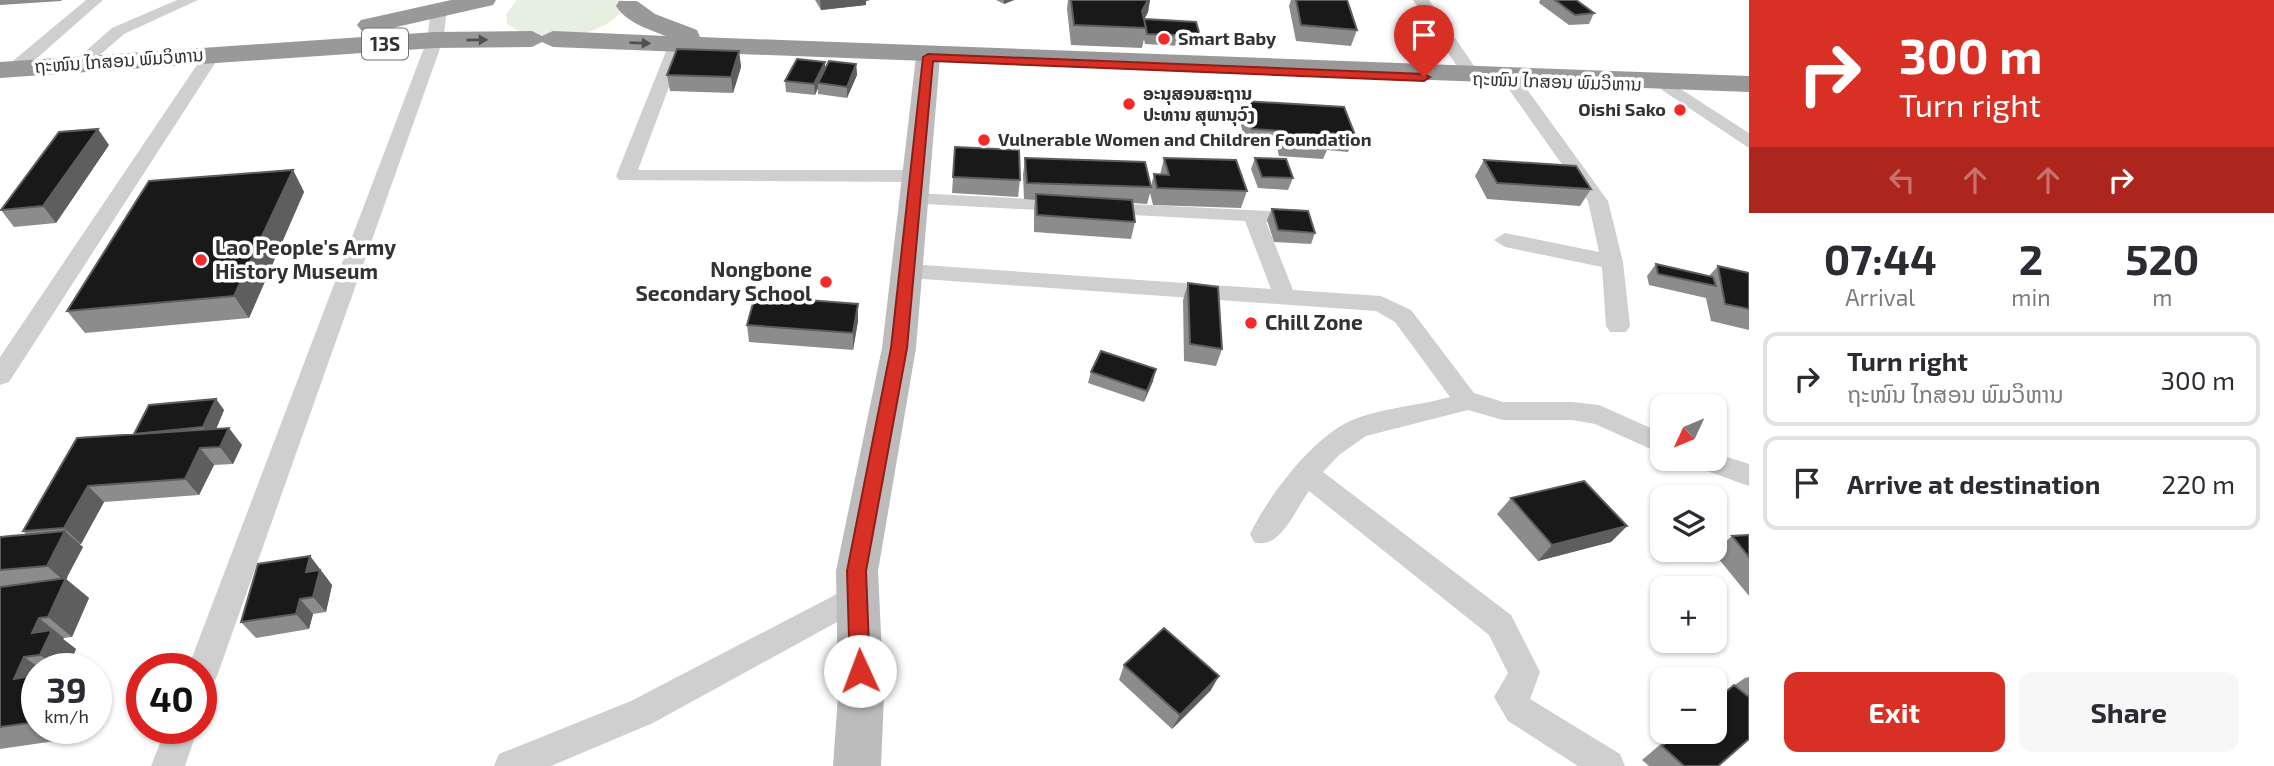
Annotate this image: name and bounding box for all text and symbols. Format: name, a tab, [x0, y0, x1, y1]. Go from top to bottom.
pin	[1394, 5, 1454, 77]
icon: arrive	[1405, 16, 1443, 54]
text: 300 m	[1899, 25, 2042, 84]
place label: Smart Baby	[1178, 27, 1277, 49]
road number: 13S	[362, 28, 408, 60]
icon: right	[1784, 28, 1875, 119]
marker: Smart Baby	[1156, 31, 1172, 47]
one-way arrow	[466, 34, 488, 46]
one-way arrow	[629, 37, 651, 48]
street label: ຖະໜົນ ໄກສອນ ພົມວິຫານ	[34, 43, 204, 77]
street label: ຖະໜົນ ໄກສອນ ພົມວິຫານ	[1472, 67, 1642, 95]
place label: ອະນຸສອນສະຖານ ປະທານ ສຸພານຸວົງ	[1143, 82, 1255, 126]
text: Turn right	[1899, 85, 2041, 123]
marker: ອະນຸສອນສະຖານ ປະທານ ສຸພານຸວົງ	[1121, 96, 1137, 112]
place label: Oishi Sako	[1578, 98, 1666, 120]
marker: Oishi Sako	[1672, 102, 1688, 118]
place label: Vulnerable Women and Children Foundation	[998, 128, 1371, 150]
marker: Vulnerable Women and Children Foundation	[976, 132, 992, 148]
icon: left	[1883, 161, 1921, 199]
icon: ahead	[1956, 161, 1994, 199]
icon: ahead	[2029, 161, 2067, 199]
icon: right	[2102, 161, 2140, 199]
text: 07:44	[1824, 233, 1937, 283]
text: 2	[2019, 233, 2043, 283]
text: 520	[2125, 233, 2199, 283]
place label: Lao People's Army History Museum	[215, 234, 396, 284]
marker: Lao People's Army History Museum	[193, 252, 209, 268]
place label: Nongbone Secondary School	[636, 256, 812, 306]
marker: Nongbone Secondary School	[818, 274, 834, 290]
text: Arrival	[1845, 283, 1915, 311]
text: min	[2011, 283, 2051, 311]
text: m	[2152, 283, 2172, 311]
place label: Chill Zone	[1265, 309, 1363, 334]
marker: Chill Zone	[1243, 315, 1259, 331]
text: Turn right	[1847, 345, 1968, 376]
icon: right	[1788, 360, 1826, 398]
text: 300 m	[2161, 364, 2235, 395]
text: ຖະໜົນ ໄກສອນ ພົມວິຫານ	[1847, 380, 2064, 408]
north arrow	[1650, 394, 1727, 471]
map controls	[1650, 394, 1727, 744]
icon: arrive	[1788, 464, 1826, 502]
text: Arrive at destination	[1847, 468, 2100, 499]
text: 220 m	[2162, 468, 2235, 499]
button: layers	[1650, 485, 1727, 562]
button: +	[1650, 576, 1727, 653]
position arrow	[823, 634, 897, 708]
speed limit sign: 40	[126, 653, 217, 744]
button: −	[1650, 667, 1727, 744]
text: 39	[46, 668, 87, 710]
button: Exit	[1784, 672, 2005, 752]
button: Share	[2019, 672, 2239, 752]
text: km/h	[44, 705, 89, 727]

